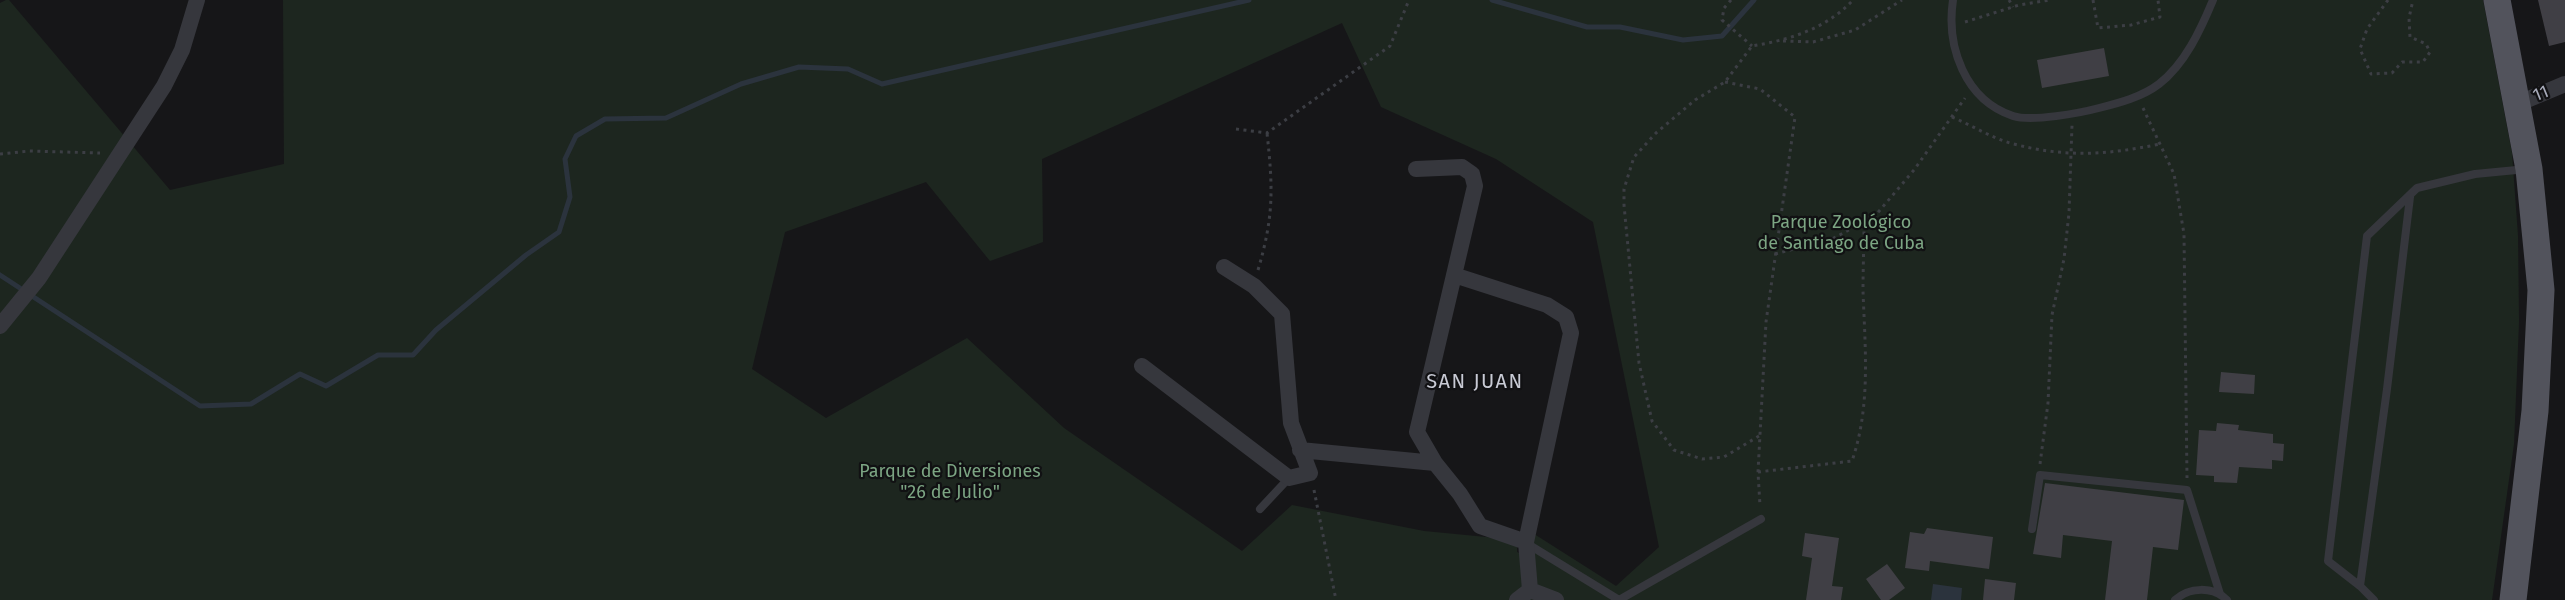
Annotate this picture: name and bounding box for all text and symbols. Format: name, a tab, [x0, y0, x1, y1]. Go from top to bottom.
street label: 11	[2530, 81, 2552, 107]
park label: Parque Zoológico de Santiago de Cuba	[1758, 212, 1924, 254]
district label: SAN JUAN	[1426, 370, 1524, 394]
park label: Parque de Diversiones "26 de Julio"	[859, 461, 1041, 504]

